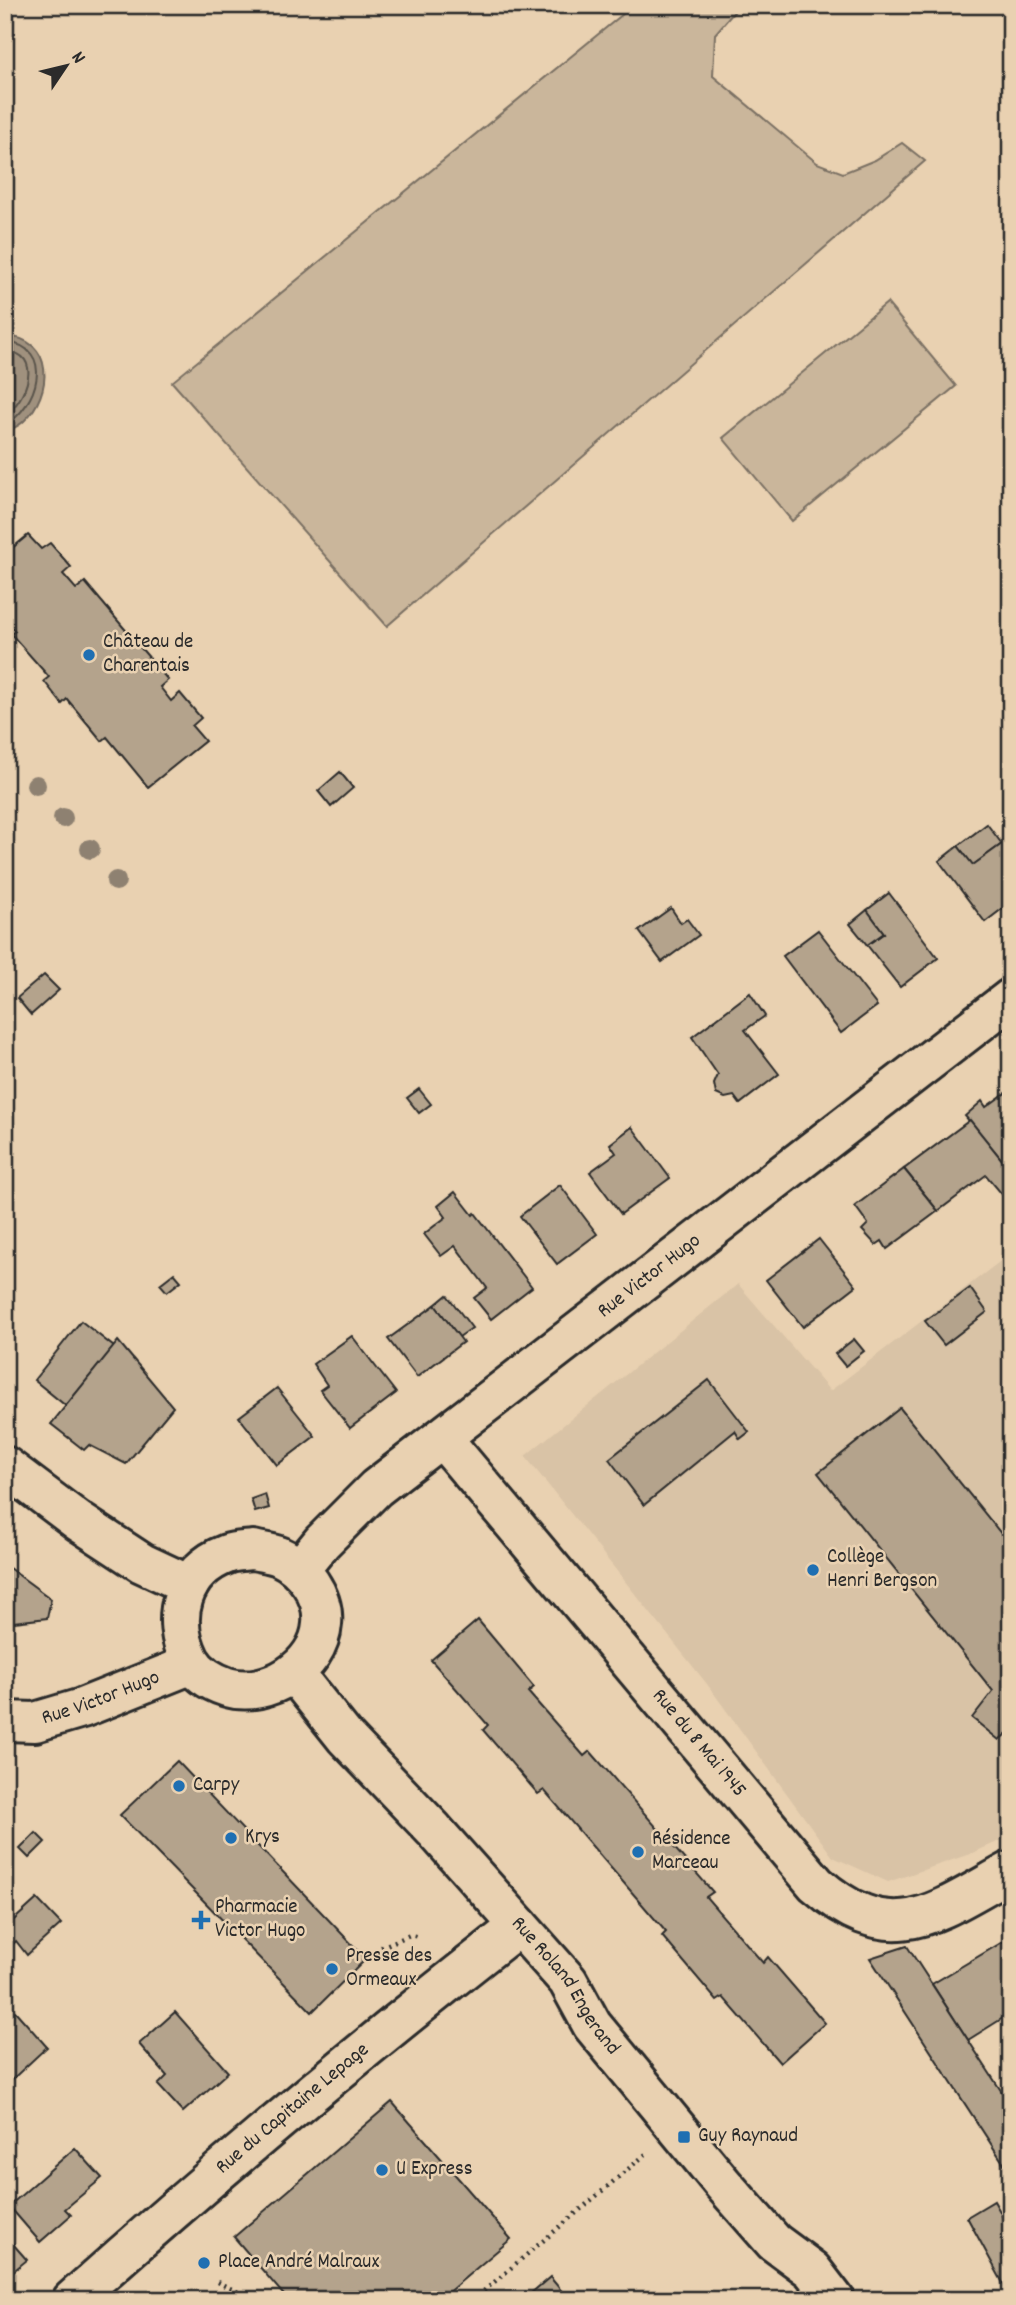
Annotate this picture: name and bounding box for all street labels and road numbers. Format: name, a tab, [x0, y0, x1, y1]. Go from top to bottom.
street label: Rue Victor Hugo	[592, 1227, 708, 1326]
street label: Rue Victor Hugo	[38, 1663, 165, 1734]
street label: Rue du 8 Mai 1945	[644, 1683, 753, 1805]
street label: Rue Roland Engerand	[503, 1910, 626, 2062]
street label: Rue du Capitaine Lepage	[210, 2036, 376, 2182]

